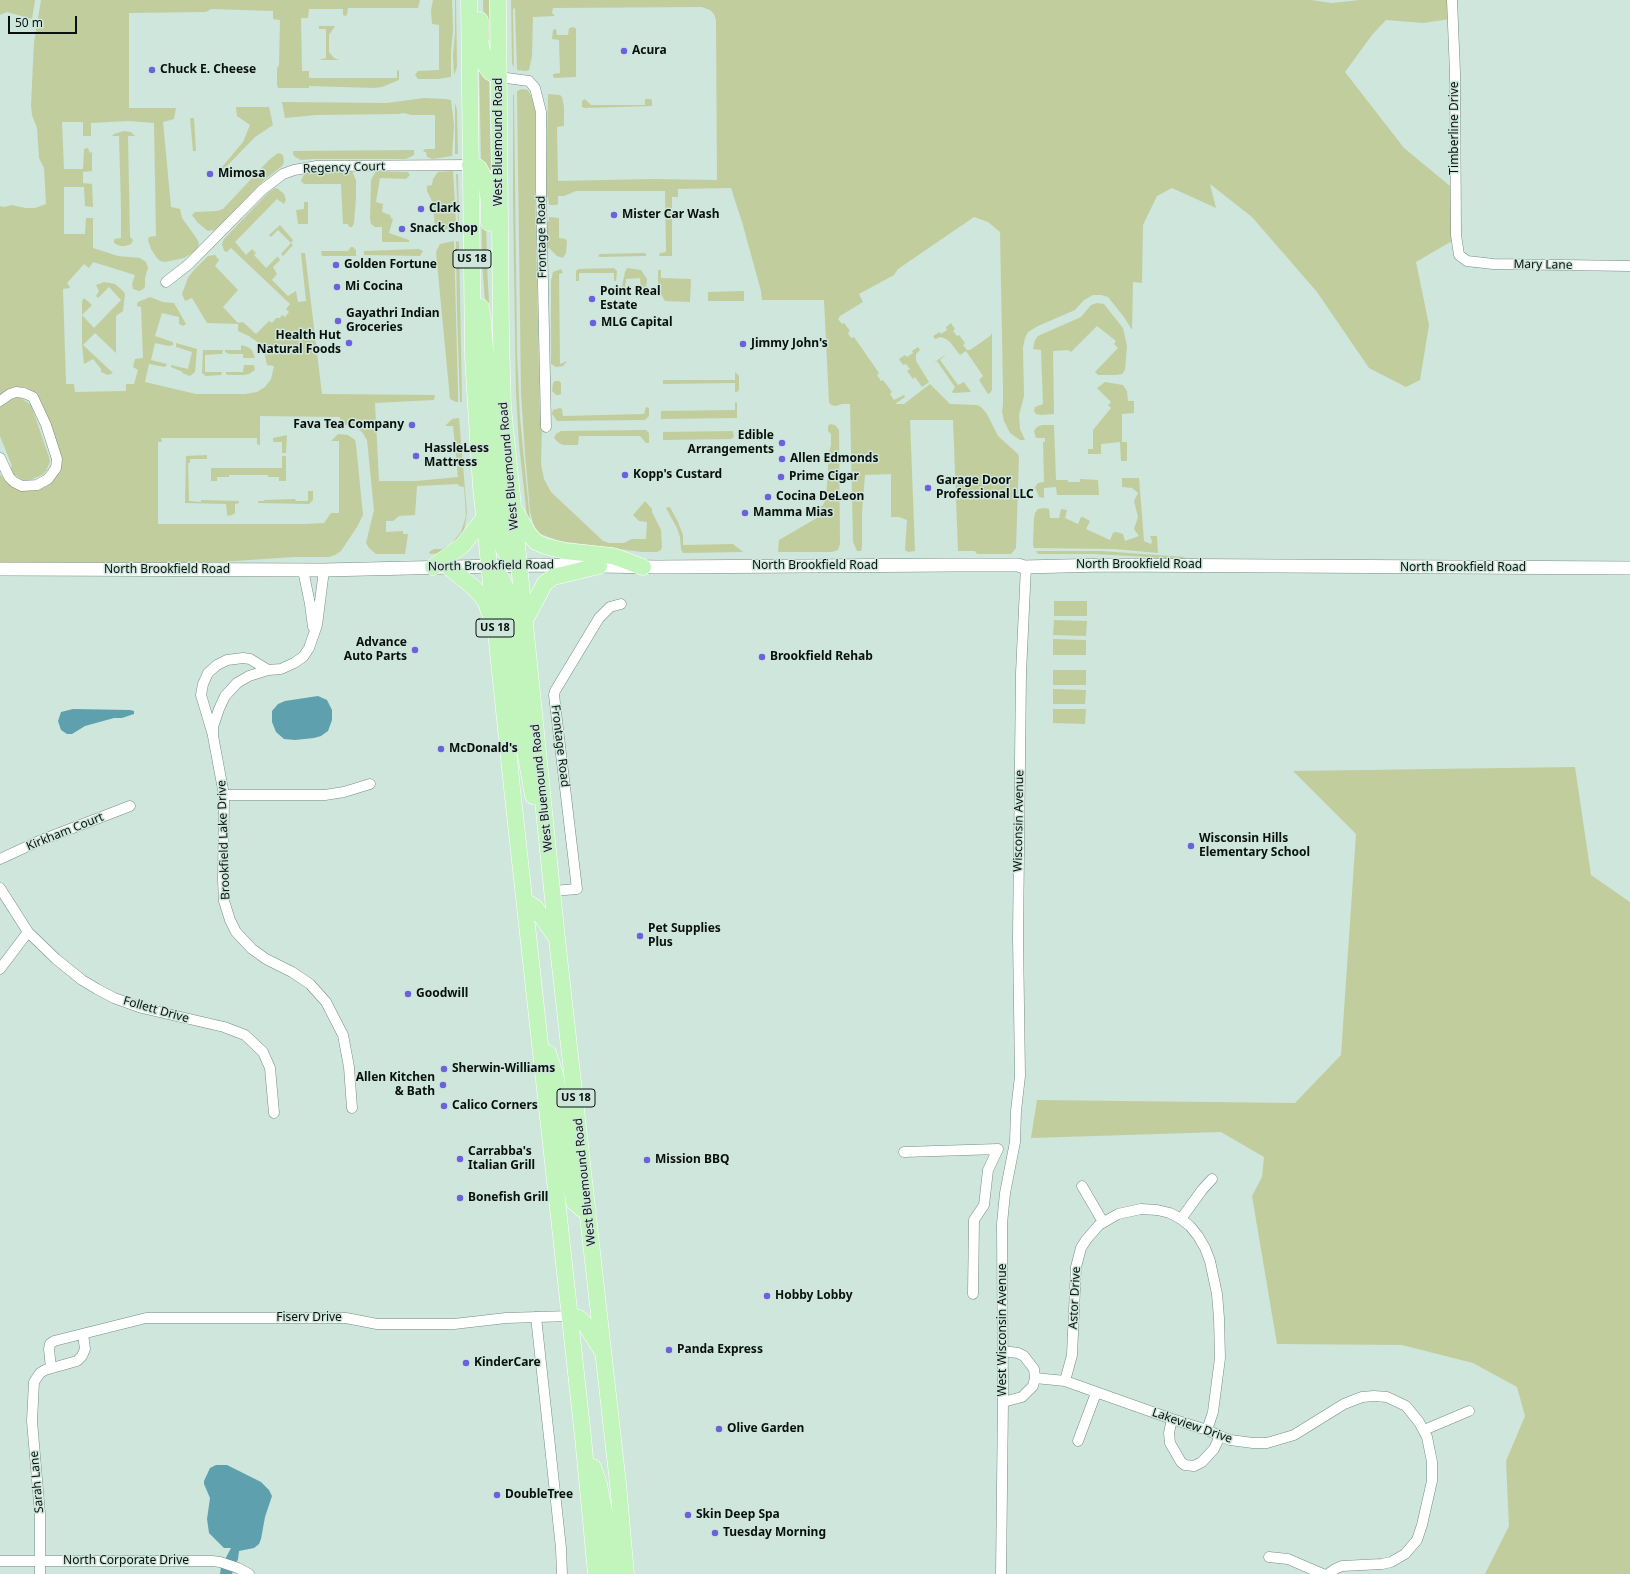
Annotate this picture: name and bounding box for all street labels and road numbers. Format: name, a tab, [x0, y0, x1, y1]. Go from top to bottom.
street label: West Bluemound Road	[492, 78, 506, 206]
street label: Timberline Drive	[1448, 81, 1462, 175]
street label: Regency Court	[303, 159, 385, 177]
street label: Frontage Road	[534, 195, 550, 279]
road number: US 18	[453, 250, 491, 268]
street label: Mary Lane	[1513, 257, 1573, 273]
street label: West Bluemound Road	[496, 401, 522, 531]
street label: North Brookfield Road	[428, 558, 554, 574]
street label: North Brookfield Road	[1076, 558, 1202, 572]
street label: North Brookfield Road	[752, 559, 878, 573]
street label: North Brookfield Road	[1400, 561, 1526, 575]
street label: North Brookfield Road	[104, 563, 230, 577]
road number: US 18	[476, 619, 514, 637]
street label: Frontage Road	[548, 704, 572, 788]
street label: West Bluemound Road	[528, 723, 556, 853]
street label: Wisconsin Avenue	[1011, 770, 1027, 872]
street label: Brookfield Lake Drive	[215, 780, 233, 900]
street label: Kirkham Court	[24, 810, 106, 854]
street label: Follett Drive	[121, 994, 191, 1026]
road number: US 18	[557, 1089, 595, 1107]
street label: West Bluemound Road	[571, 1117, 599, 1247]
street label: West Wisconsin Avenue	[996, 1264, 1010, 1396]
street label: Astor Drive	[1066, 1266, 1084, 1330]
street label: Fiserv Drive	[276, 1311, 342, 1325]
street label: Lakeview Drive	[1150, 1406, 1234, 1446]
street label: Sarah Lane	[27, 1450, 47, 1514]
street label: North Corporate Drive	[63, 1554, 189, 1568]

